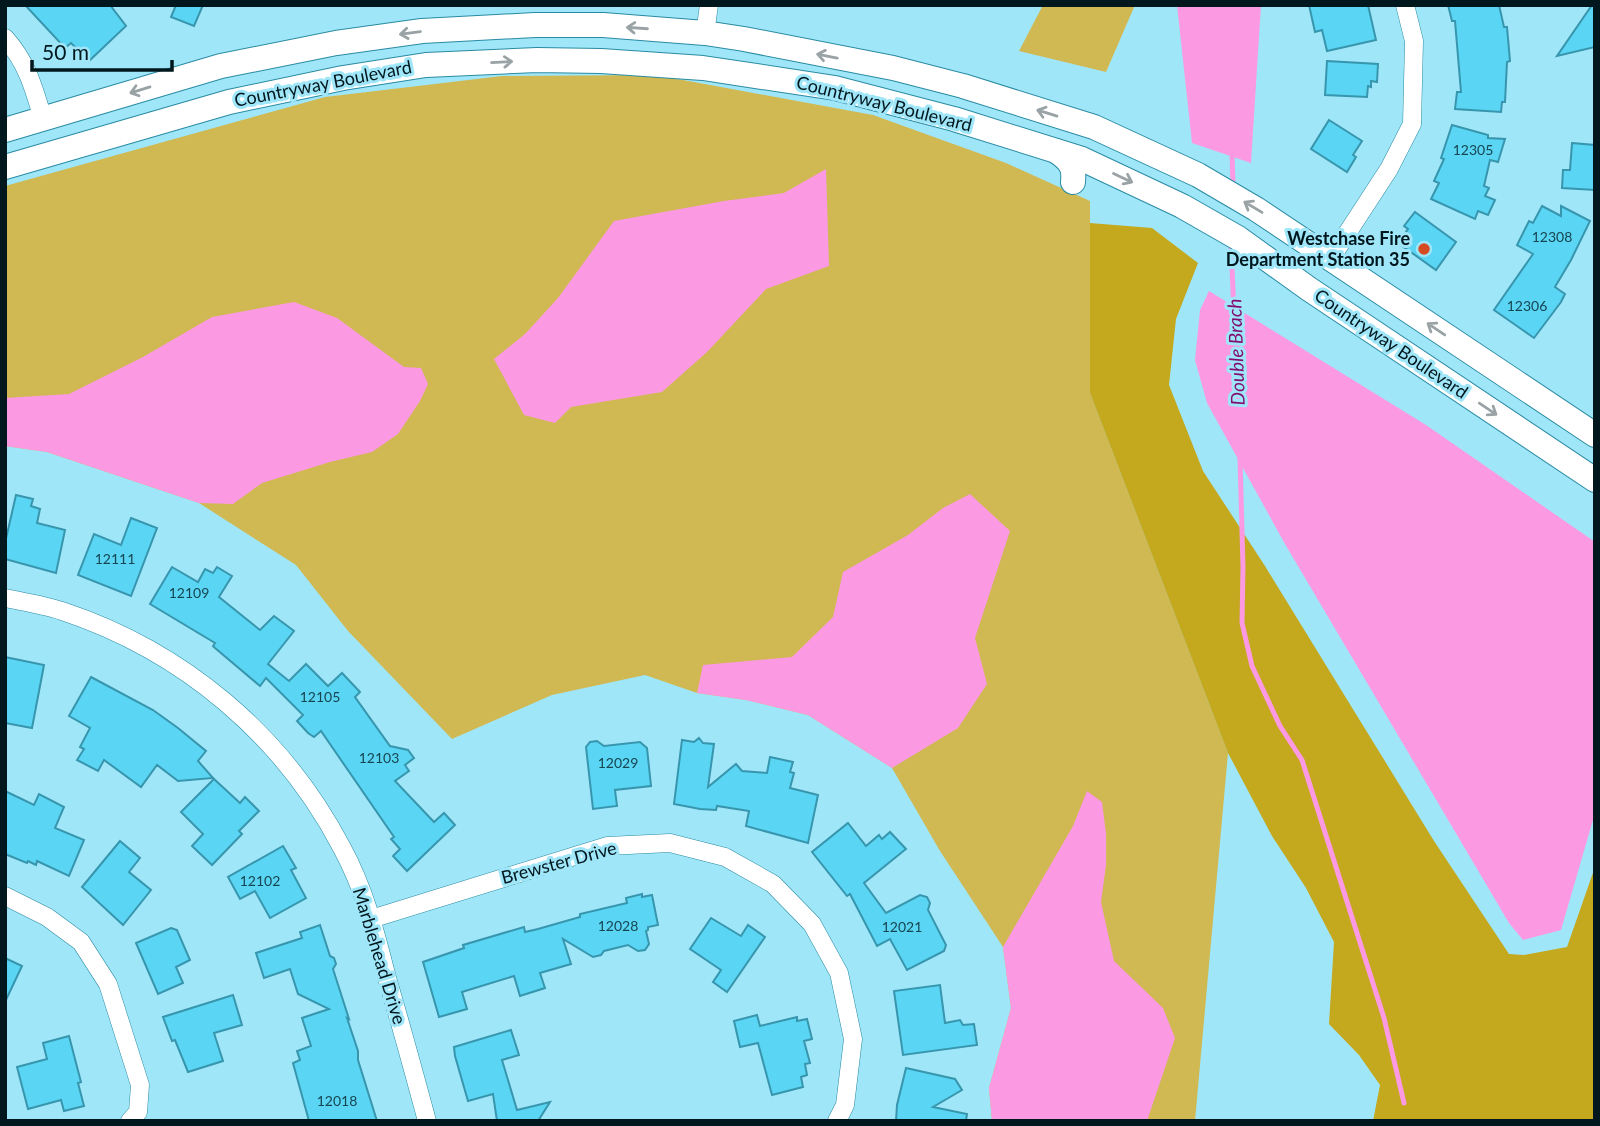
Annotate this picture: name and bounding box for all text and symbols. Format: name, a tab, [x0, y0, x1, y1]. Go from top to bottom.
one-way arrow	[627, 21, 649, 34]
one-way arrow	[399, 27, 422, 40]
scale bar	[32, 28, 172, 72]
text: 50 m	[42, 39, 89, 64]
one-way arrow	[816, 48, 839, 62]
street label: Countryway Boulevard	[232, 55, 413, 111]
one-way arrow	[491, 55, 514, 68]
street label: Countryway Boulevard	[794, 71, 974, 135]
one-way arrow	[129, 84, 151, 97]
one-way arrow	[1036, 105, 1058, 118]
house number: 12305	[1453, 141, 1493, 158]
one-way arrow	[1112, 173, 1133, 186]
one-way arrow	[1243, 200, 1263, 214]
place label: Westchase Fire Department Station 35	[1226, 227, 1410, 270]
house number: 12308	[1532, 228, 1572, 245]
marker: Westchase Fire Department Station 35	[1416, 241, 1432, 257]
street label: Countryway Boulevard	[1311, 284, 1472, 403]
house number: 12306	[1507, 297, 1547, 314]
water label: Double Brach	[1222, 298, 1249, 406]
one-way arrow	[1427, 322, 1446, 336]
one-way arrow	[1478, 401, 1497, 416]
house number: 12111	[95, 550, 135, 567]
house number: 12109	[169, 584, 209, 601]
house number: 12105	[300, 688, 340, 705]
house number: 12103	[359, 749, 399, 766]
house number: 12029	[598, 754, 638, 771]
street label: Brewster Drive	[499, 836, 619, 888]
house number: 12102	[240, 872, 280, 889]
street label: Marblehead Drive	[349, 885, 411, 1027]
house number: 12028	[598, 917, 638, 934]
house number: 12021	[882, 918, 922, 935]
house number: 12018	[317, 1092, 357, 1109]

